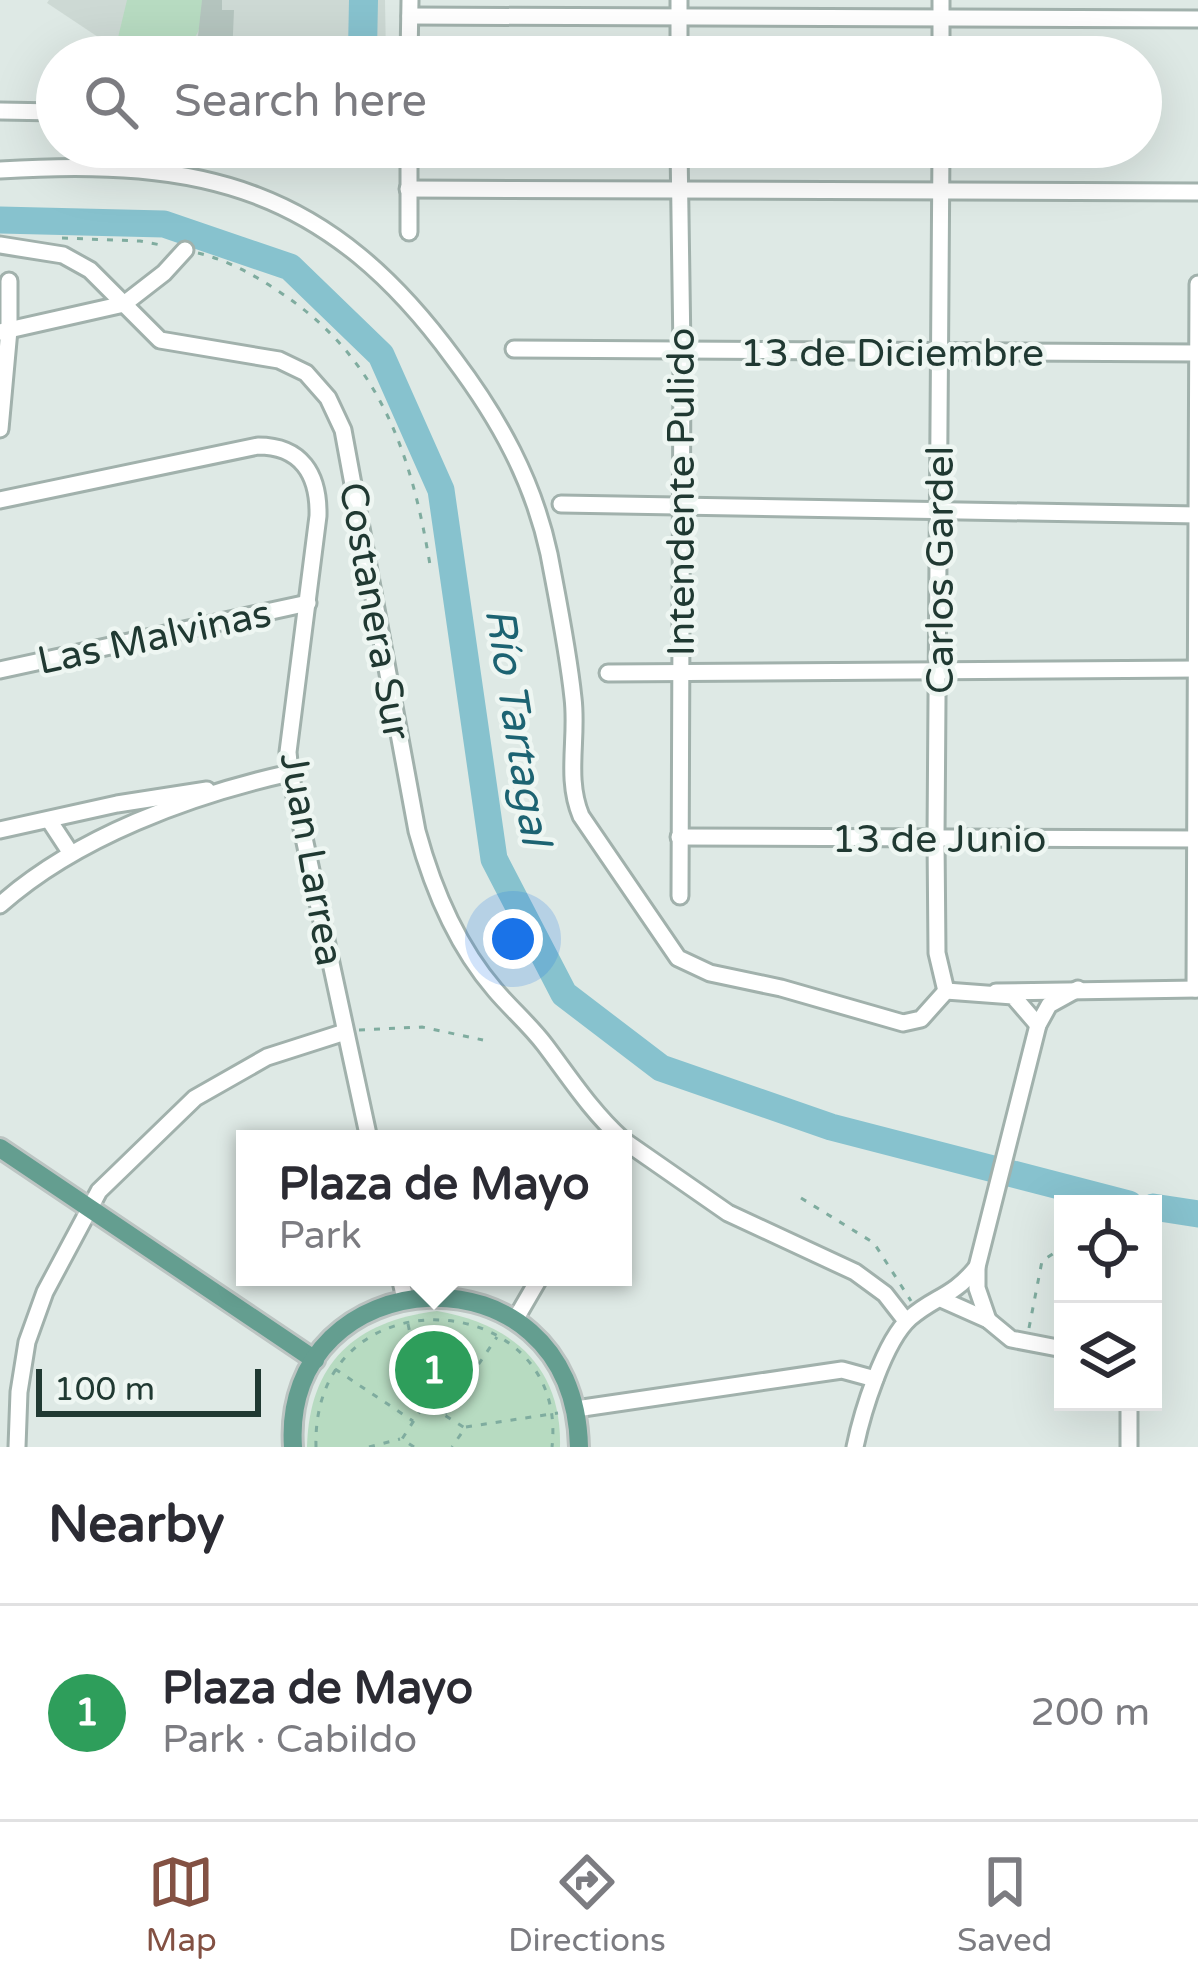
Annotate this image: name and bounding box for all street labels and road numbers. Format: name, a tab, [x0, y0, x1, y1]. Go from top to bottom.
street label: Intendente Pulido	[658, 328, 705, 656]
street label: 13 de Diciembre	[740, 330, 1044, 377]
street label: Carlos Gardel	[917, 446, 964, 694]
street label: Costanera Sur	[329, 479, 420, 744]
street label: Las Malvinas	[33, 590, 275, 685]
street label: Juan Larrea	[270, 749, 353, 969]
street label: 13 de Junio	[831, 816, 1047, 863]

